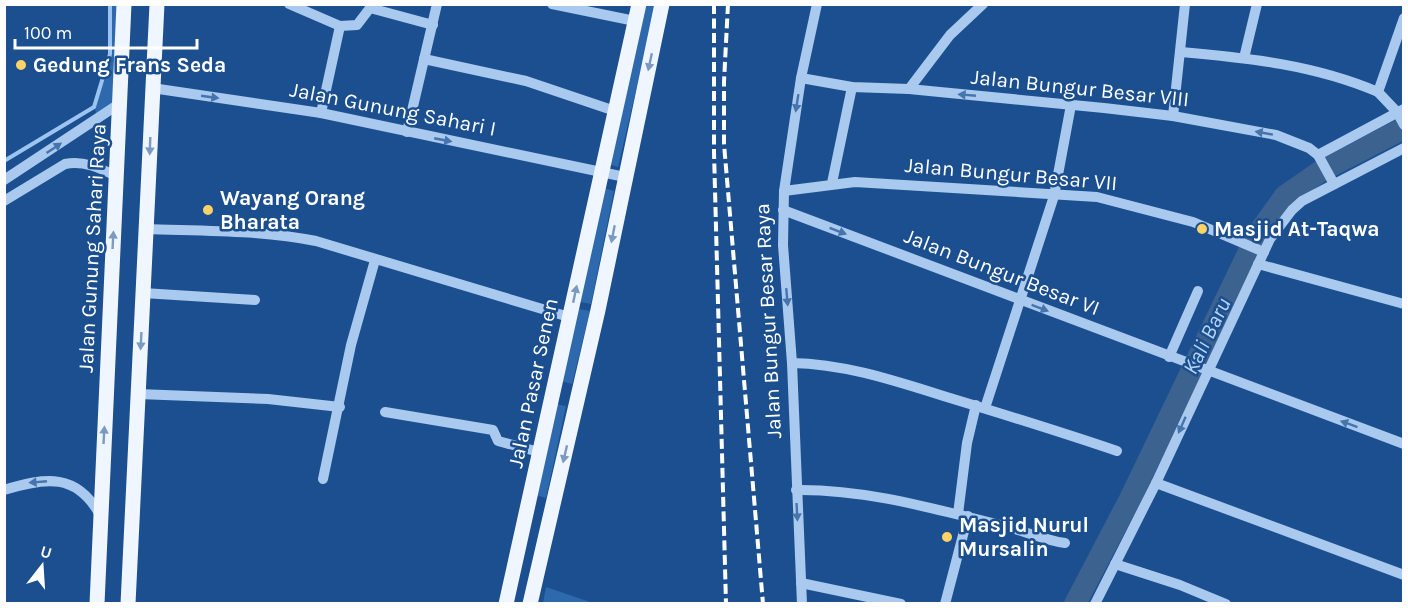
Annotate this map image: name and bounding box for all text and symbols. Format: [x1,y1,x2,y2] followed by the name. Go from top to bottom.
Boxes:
[15,12,196,50] scale bar
[24,22,72,44] text: 100 m
[644,52,654,71] one-way arrow
[33,53,226,77] place label: Gedung Frans Seda
[14,58,28,72] marker: Gedung Frans Seda
[970,65,1190,111] street label: Jalan Bungur Besar VIII
[288,77,498,141] street label: Jalan Gunung Sahari I
[958,90,977,100] one-way arrow
[201,92,220,101] one-way arrow
[793,94,802,113] one-way arrow
[73,123,111,373] street label: Jalan Gunung Sahari Raya
[1255,129,1274,138] one-way arrow
[434,136,453,145] one-way arrow
[145,137,154,156] one-way arrow
[45,142,62,153] one-way arrow
[904,153,1118,195] street label: Jalan Bungur Besar VII
[220,186,365,234] place label: Wayang Orang Bharata
[201,203,215,217] marker: Wayang Orang Bharata
[750,203,786,439] street label: Jalan Bungur Besar Raya
[1214,217,1380,242] place label: Masjid At-Taqwa
[1195,222,1209,236] marker: Masjid At-Taqwa
[608,224,617,243] one-way arrow
[901,224,1103,320] street label: Jalan Bungur Besar VI
[829,227,847,236] one-way arrow
[109,231,118,250] one-way arrow
[570,284,580,303] one-way arrow
[782,287,792,306] one-way arrow
[1177,293,1237,379] water label: Kali Baru
[503,296,563,470] street label: Jalan Pasar Senen
[1031,304,1049,313] one-way arrow
[136,331,145,350] one-way arrow
[1177,416,1187,434] one-way arrow
[1339,419,1357,429] one-way arrow
[99,425,108,444] one-way arrow
[559,445,569,463] one-way arrow
[29,477,48,487] one-way arrow
[793,503,802,522] one-way arrow
[959,513,1089,561] place label: Masjid Nurul Mursalin
[940,530,954,544] marker: Masjid Nurul Mursalin
[12,536,72,596] north arrow
[38,541,54,563] text: U

